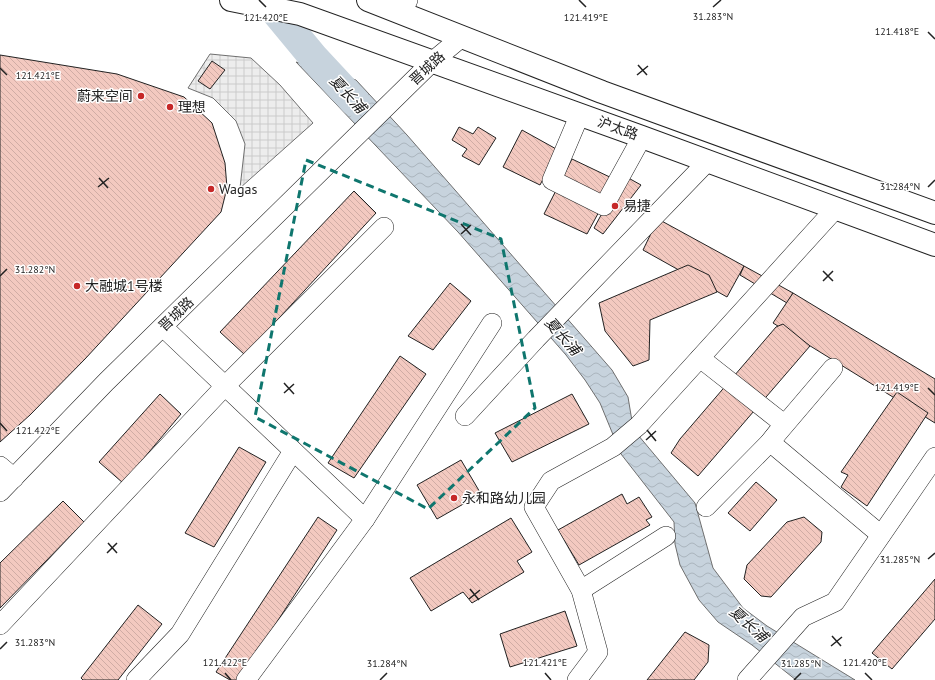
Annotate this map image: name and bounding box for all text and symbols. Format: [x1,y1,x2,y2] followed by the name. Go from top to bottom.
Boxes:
[693,10,733,23] text: 31.283°N
[244,11,288,24] text: 121.420°E
[564,11,608,24] text: 121.419°E
[875,25,919,38] text: 121.418°E
[406,47,448,89] street label: 晋城路
[16,69,60,82] text: 121.421°E
[326,71,372,118] water label: 夏长浦
[77,87,133,105] place label: 蔚来空间
[136,91,146,101] marker: 蔚来空间
[178,98,206,116] place label: 理想
[165,102,175,112] marker: 理想
[595,112,641,144] street label: 沪太路
[219,180,257,198] place label: Wagas
[880,180,920,193] text: 31.284°N
[206,184,216,194] marker: Wagas
[623,197,651,215] place label: 易捷
[610,201,620,211] marker: 易捷
[15,263,55,276] text: 31.282°N
[85,277,163,295] place label: 大融城1号楼
[72,281,82,291] marker: 大融城1号楼
[155,293,197,335] street label: 晋城路
[541,313,586,361] water label: 夏长浦
[875,381,919,394] text: 121.419°E
[16,424,60,437] text: 121.422°E
[462,489,546,507] place label: 永和路幼儿园
[449,493,459,503] marker: 永和路幼儿园
[880,553,920,566] text: 31.285°N
[726,602,774,647] water label: 夏长浦
[15,636,55,649] text: 31.283°N
[203,656,247,669] text: 121.422°E
[523,656,567,669] text: 121.421°E
[843,656,887,669] text: 121.420°E
[367,657,407,670] text: 31.284°N
[781,657,821,670] text: 31.285°N

